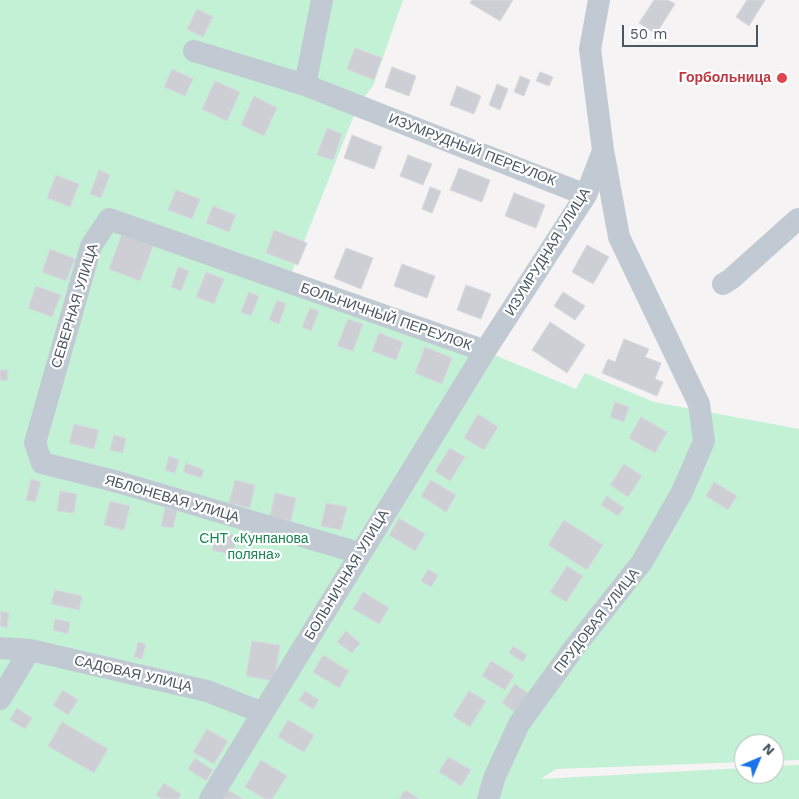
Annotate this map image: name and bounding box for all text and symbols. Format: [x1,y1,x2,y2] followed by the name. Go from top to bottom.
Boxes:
[624,15,760,47] scale bar
[630,25,667,43] text: 50 m
[679,70,771,86] place label: Горбольница
[775,71,789,85] marker: Горбольница
[386,110,558,190] street label: ИЗУМРУДНЫЙ ПЕРЕУЛОК
[502,185,594,319] street label: ИЗУМРУДНАЯ УЛИЦА
[48,242,102,370] street label: СЕВЕРНАЯ УЛИЦА
[298,280,474,354] street label: БОЛЬНИЧНЫЙ ПЕРЕУЛОК
[103,472,241,526] street label: ЯБЛОНЕВАЯ УЛИЦА
[301,507,393,643] street label: БОЛЬНИЧНАЯ УЛИЦА
[199,531,309,564] park label: СНТ «Кунпанова поляна»
[551,565,643,677] street label: ПРУДОВАЯ УЛИЦА
[72,652,194,696] street label: САДОВАЯ УЛИЦА
[734,734,784,784] north arrow
[760,740,778,758] text: N

